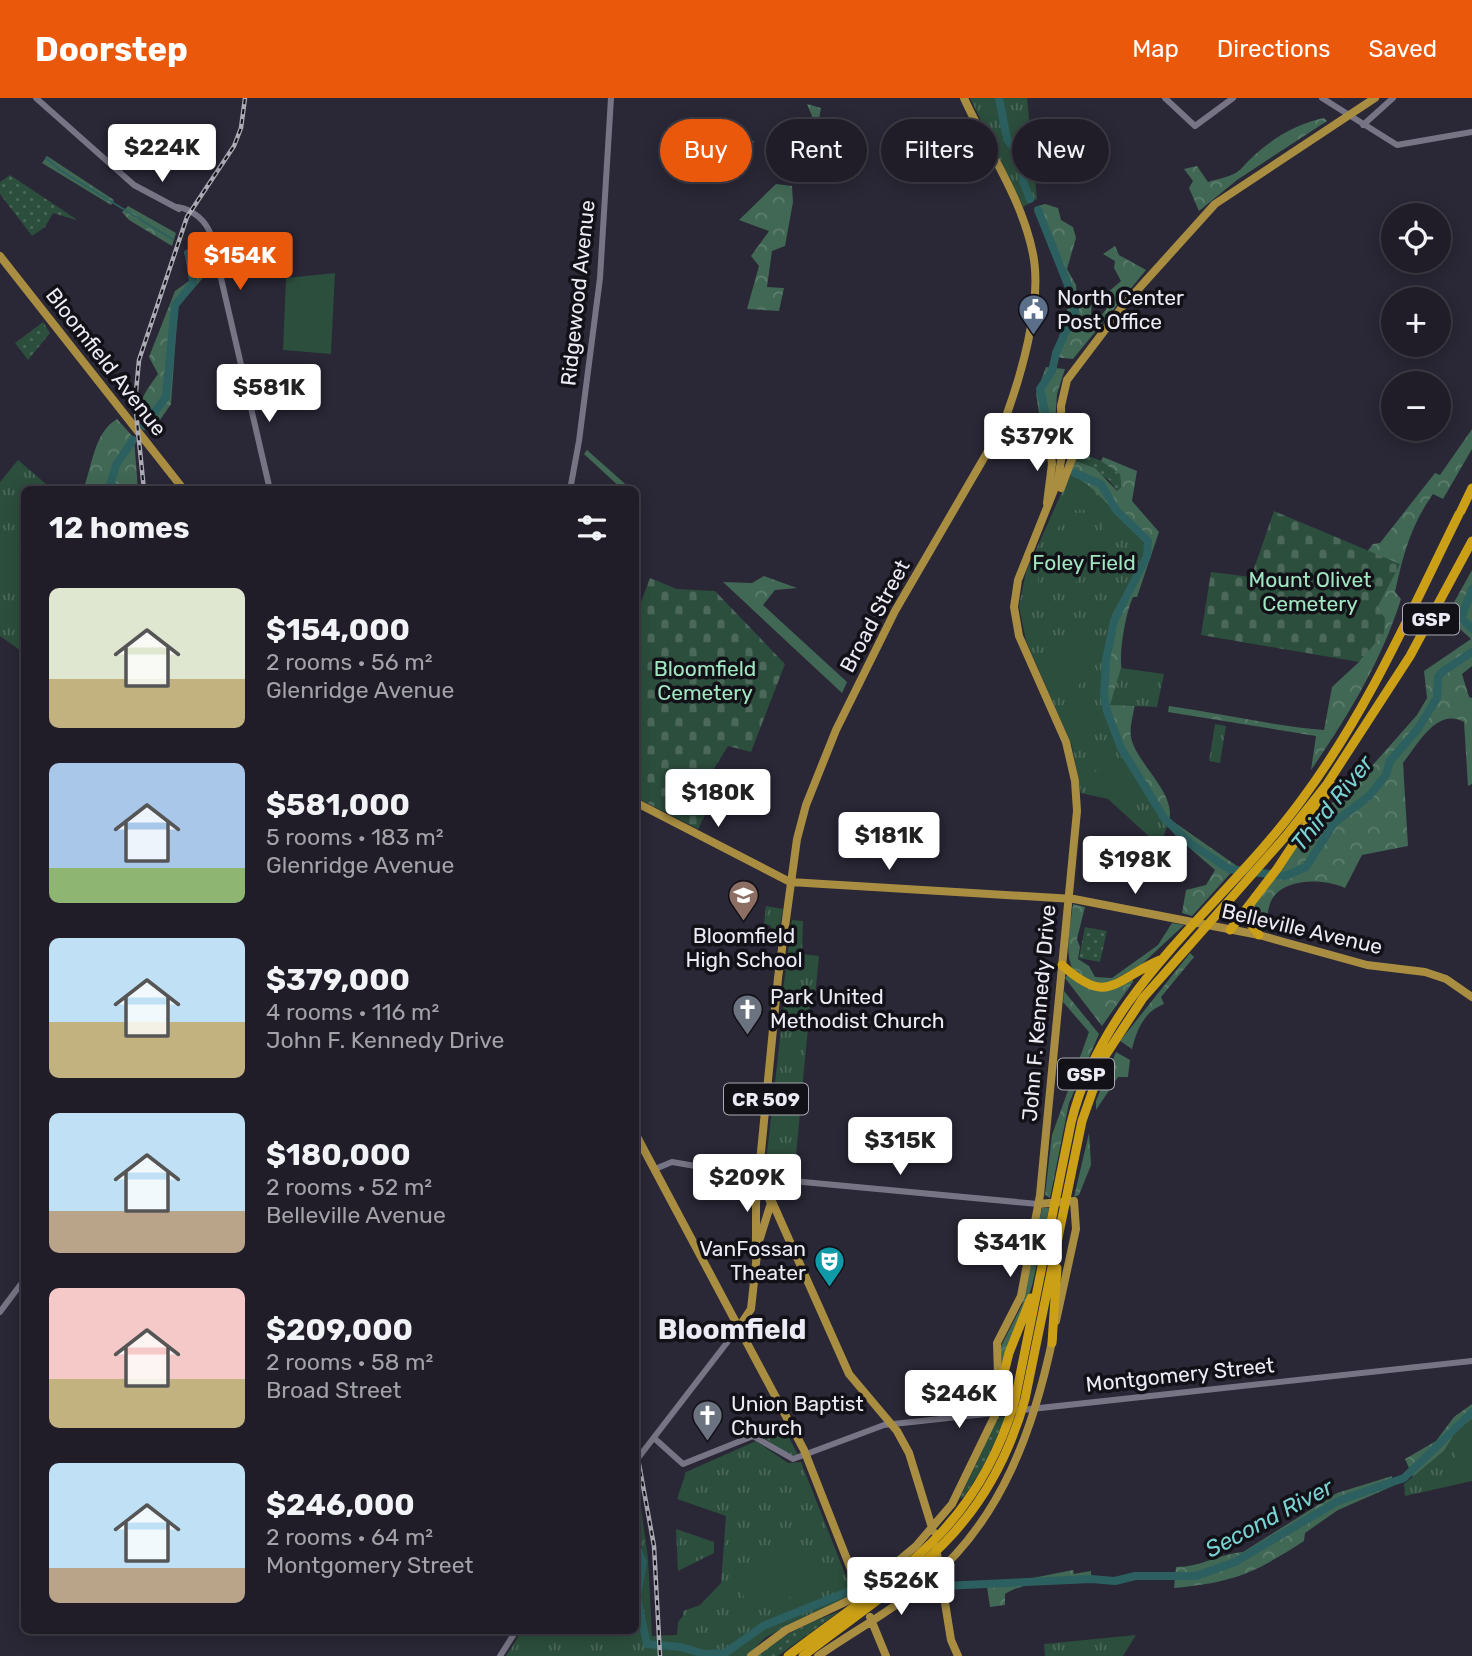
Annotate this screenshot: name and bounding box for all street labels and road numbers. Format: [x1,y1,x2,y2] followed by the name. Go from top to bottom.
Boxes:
[555,199,600,387] street label: Ridgewood Avenue
[41,283,172,441] street label: Bloomfield Avenue
[834,555,915,676] street label: Broad Street
[1403,604,1459,634] road number: GSP
[1219,898,1385,959] street label: Belleville Avenue
[1017,903,1060,1122] street label: John F. Kennedy Drive
[1058,1058,1114,1090] road number: GSP
[724,1084,808,1114] road number: CR 509
[1084,1352,1275,1397] street label: Montgomery Street

